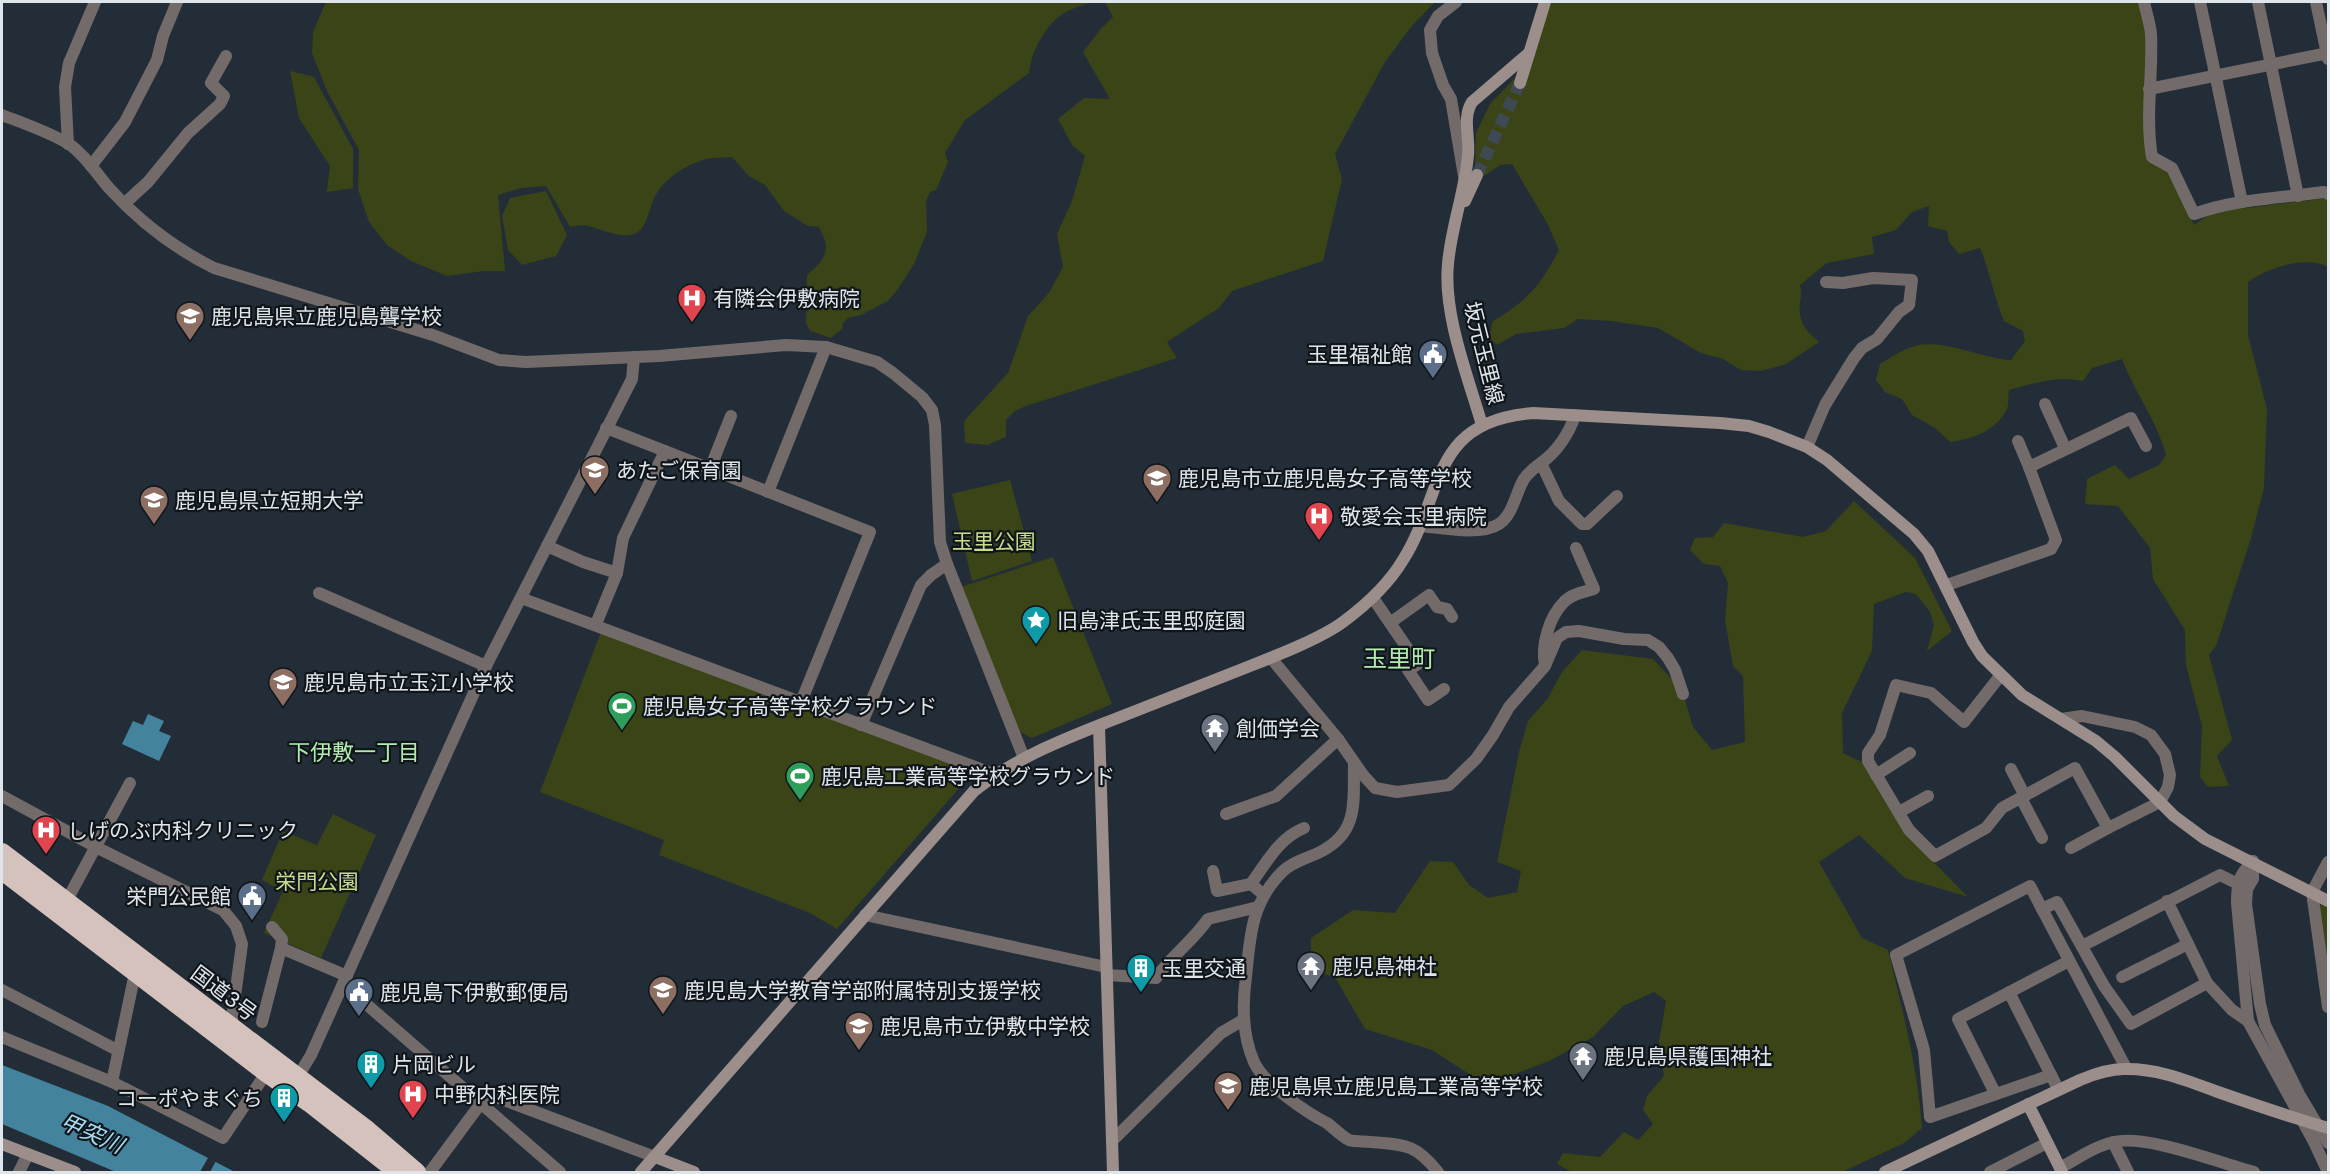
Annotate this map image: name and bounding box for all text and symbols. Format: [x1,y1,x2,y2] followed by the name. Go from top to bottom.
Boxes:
[676,282,708,324] hospital icon: 有隣会伊敷病院
[713,286,860,311] place label: 有隣会伊敷病院
[1459,299,1509,407] street label: 坂元玉里線
[174,300,206,342] school or university icon: 鹿児島県立鹿児島聾学校
[211,304,442,329] place label: 鹿児島県立鹿児島聾学校
[1417,338,1449,380] public building icon: 玉里福祉館
[1307,342,1412,367] place label: 玉里福祉館
[579,454,611,496] school or university icon: あたご保育園
[616,458,742,483] place label: あたご保育園
[1141,462,1173,504] school or university icon: 鹿児島市立鹿児島女子高等学校
[1178,466,1472,491] place label: 鹿児島市立鹿児島女子高等学校
[138,484,170,526] school or university icon: 鹿児島県立短期大学
[175,488,364,513] place label: 鹿児島県立短期大学
[1303,500,1335,542] hospital icon: 敬愛会玉里病院
[1340,504,1487,529] place label: 敬愛会玉里病院
[952,529,1036,554] park label: 玉里公園
[1020,604,1052,646] place icon: 旧島津氏玉里邸庭園
[1057,608,1246,633] place label: 旧島津氏玉里邸庭園
[1363,644,1435,673] district label: 玉里町
[267,666,299,708] school or university icon: 鹿児島市立玉江小学校
[304,670,514,695] place label: 鹿児島市立玉江小学校
[606,690,638,732] sports icon: 鹿児島女子高等学校グラウンド
[643,694,937,719] place label: 鹿児島女子高等学校グラウンド
[1199,712,1231,754] temple icon: 創価学会
[1236,716,1320,741] place label: 創価学会
[288,739,420,765] district label: 下伊敷一丁目
[784,760,816,802] sports icon: 鹿児島工業高等学校グラウンド
[821,764,1115,789] place label: 鹿児島工業高等学校グラウンド
[30,814,62,856] hospital icon: しげのぶ内科クリニック
[67,818,298,843] place label: しげのぶ内科クリニック
[275,869,359,894] park label: 栄門公園
[236,880,268,922] public building icon: 栄門公民館
[126,884,231,909] place label: 栄門公民館
[1295,950,1327,992] temple icon: 鹿児島神社
[1125,952,1157,994] building icon: 玉里交通
[1332,954,1437,979] place label: 鹿児島神社
[1162,956,1246,981] place label: 玉里交通
[186,960,262,1026] street label: 国道3号
[647,974,679,1016] school or university icon: 鹿児島大学教育学部附属特別支援学校
[343,976,375,1018] public building icon: 鹿児島下伊敷郵便局
[684,978,1041,1003] place label: 鹿児島大学教育学部附属特別支援学校
[380,980,569,1005] place label: 鹿児島下伊敷郵便局
[843,1010,875,1052] school or university icon: 鹿児島市立伊敷中学校
[880,1014,1090,1039] place label: 鹿児島市立伊敷中学校
[1567,1040,1599,1082] temple icon: 鹿児島県護国神社
[1604,1044,1772,1069] place label: 鹿児島県護国神社
[355,1048,387,1090] building icon: 片岡ビル
[392,1052,476,1077] place label: 片岡ビル
[1212,1070,1244,1112] school or university icon: 鹿児島県立鹿児島工業高等学校
[1249,1074,1543,1099] place label: 鹿児島県立鹿児島工業高等学校
[397,1078,429,1120] hospital icon: 中野内科医院
[268,1082,300,1124] building icon: コーポやまぐち
[434,1082,560,1107] place label: 中野内科医院
[116,1086,263,1111] place label: コーポやまぐち
[57,1108,129,1159] water label: 甲突川

